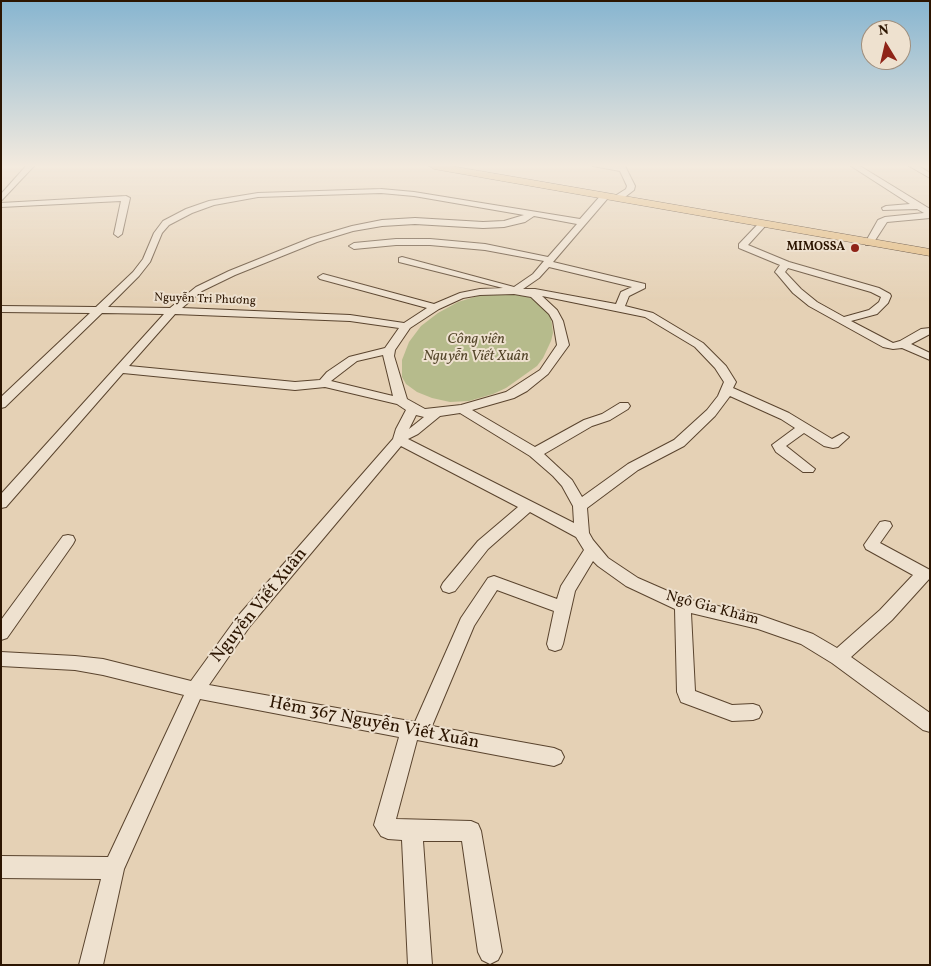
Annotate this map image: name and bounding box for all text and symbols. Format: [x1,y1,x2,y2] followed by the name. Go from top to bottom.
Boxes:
[861,20,911,70] north arrow
[877,21,890,41] text: N
[786,241,845,255] place label: MIMOSSA
[849,242,861,254] marker: MIMOSSA
[154,291,256,309] street label: Nguyễn Tri Phương
[423,331,529,366] park label: Công viên Nguyễn Viết Xuân
[207,544,313,668] street label: Nguyễn Viết Xuân
[664,588,760,630] street label: Ngô Gia Khảm
[267,693,481,755] street label: Hẻm 367 Nguyễn Viết Xuân

